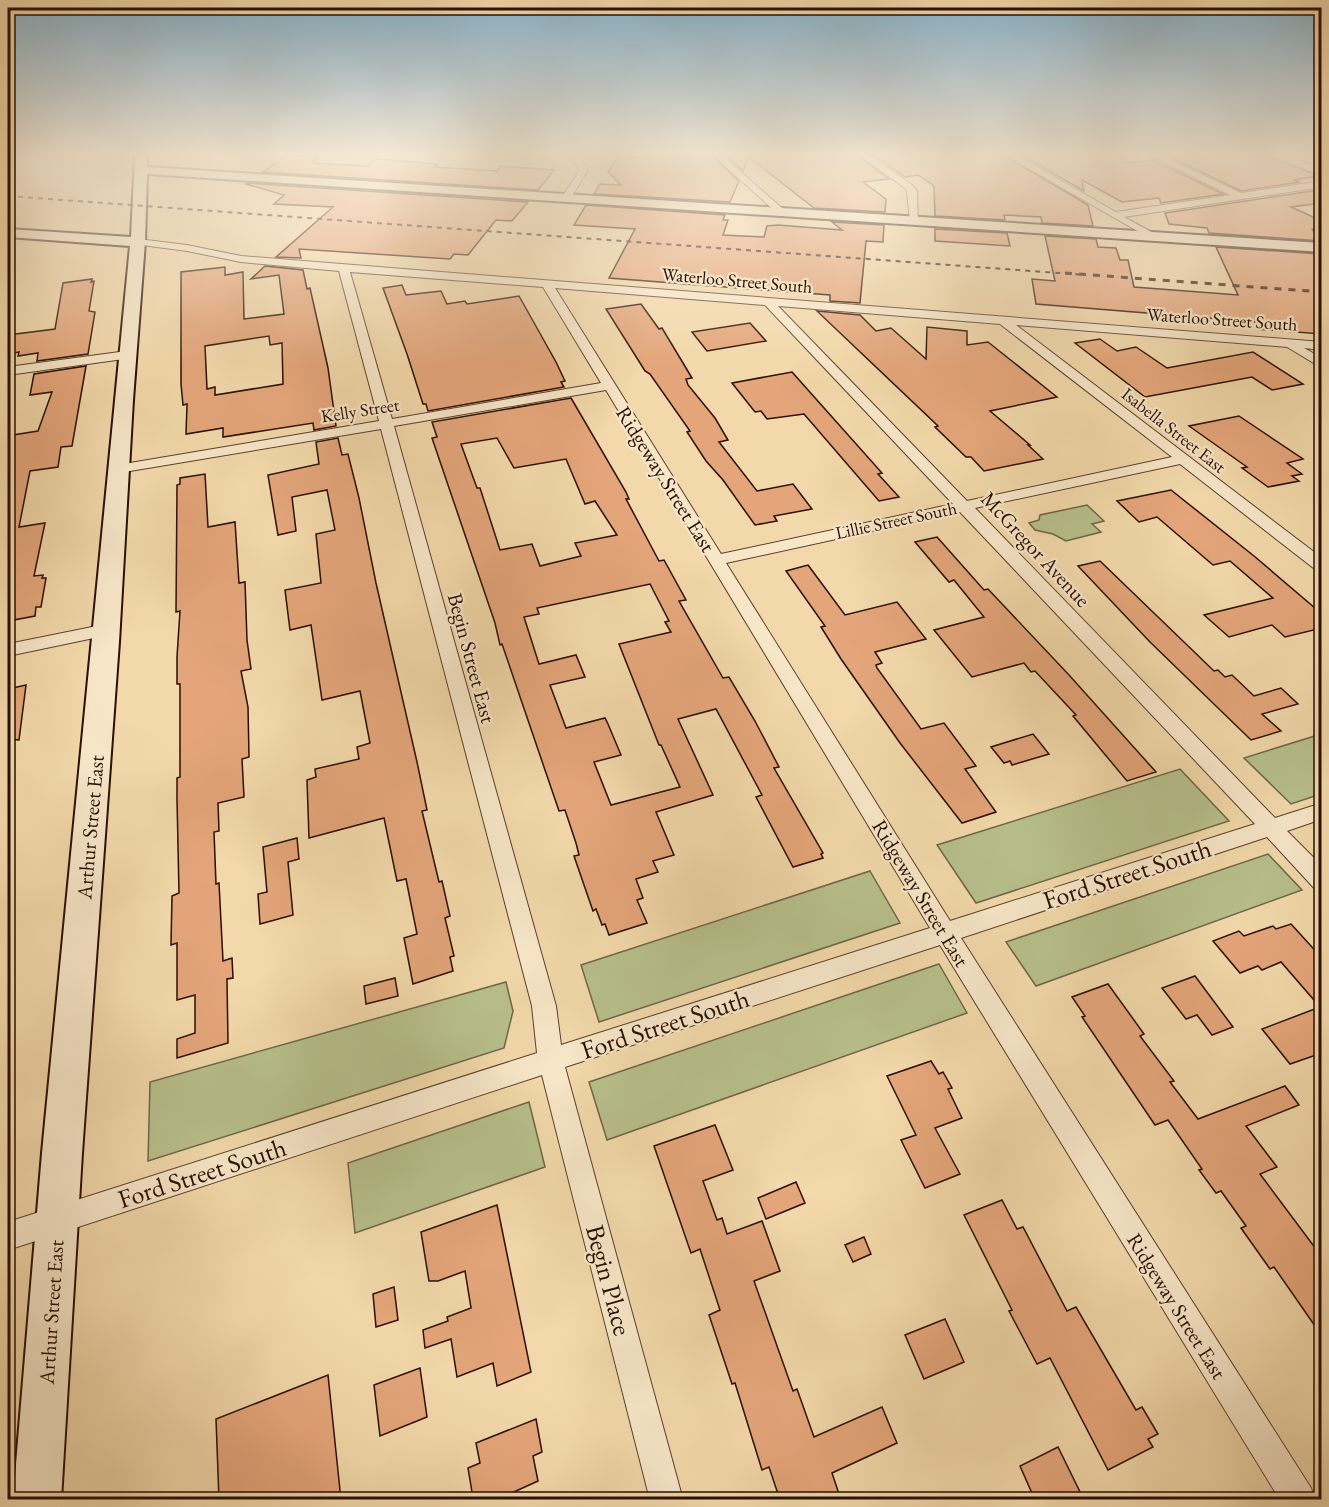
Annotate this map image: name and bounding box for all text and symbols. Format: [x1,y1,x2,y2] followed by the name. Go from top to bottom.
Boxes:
[661,262,813,298] street label: Waterloo Street South
[1146,302,1298,336] street label: Waterloo Street South
[1117,382,1231,478] street label: Isabella Street East
[319,392,401,428] street label: Kelly Street
[610,401,722,557] street label: Ridgeway Street East
[975,485,1097,613] street label: McGregor Avenue
[833,496,959,544] street label: Lillie Street South
[442,590,502,726] street label: Begin Street East
[70,753,110,901] street label: Arthur Street East
[866,814,976,972] street label: Ridgeway Street East
[1039,831,1215,917] street label: Ford Street South
[577,981,753,1067] street label: Ford Street South
[114,1130,290,1216] street label: Ford Street South
[578,1221,640,1339] street label: Begin Place
[1121,1228,1233,1384] street label: Ridgeway Street East
[32,1239,70,1386] street label: Arthur Street East

